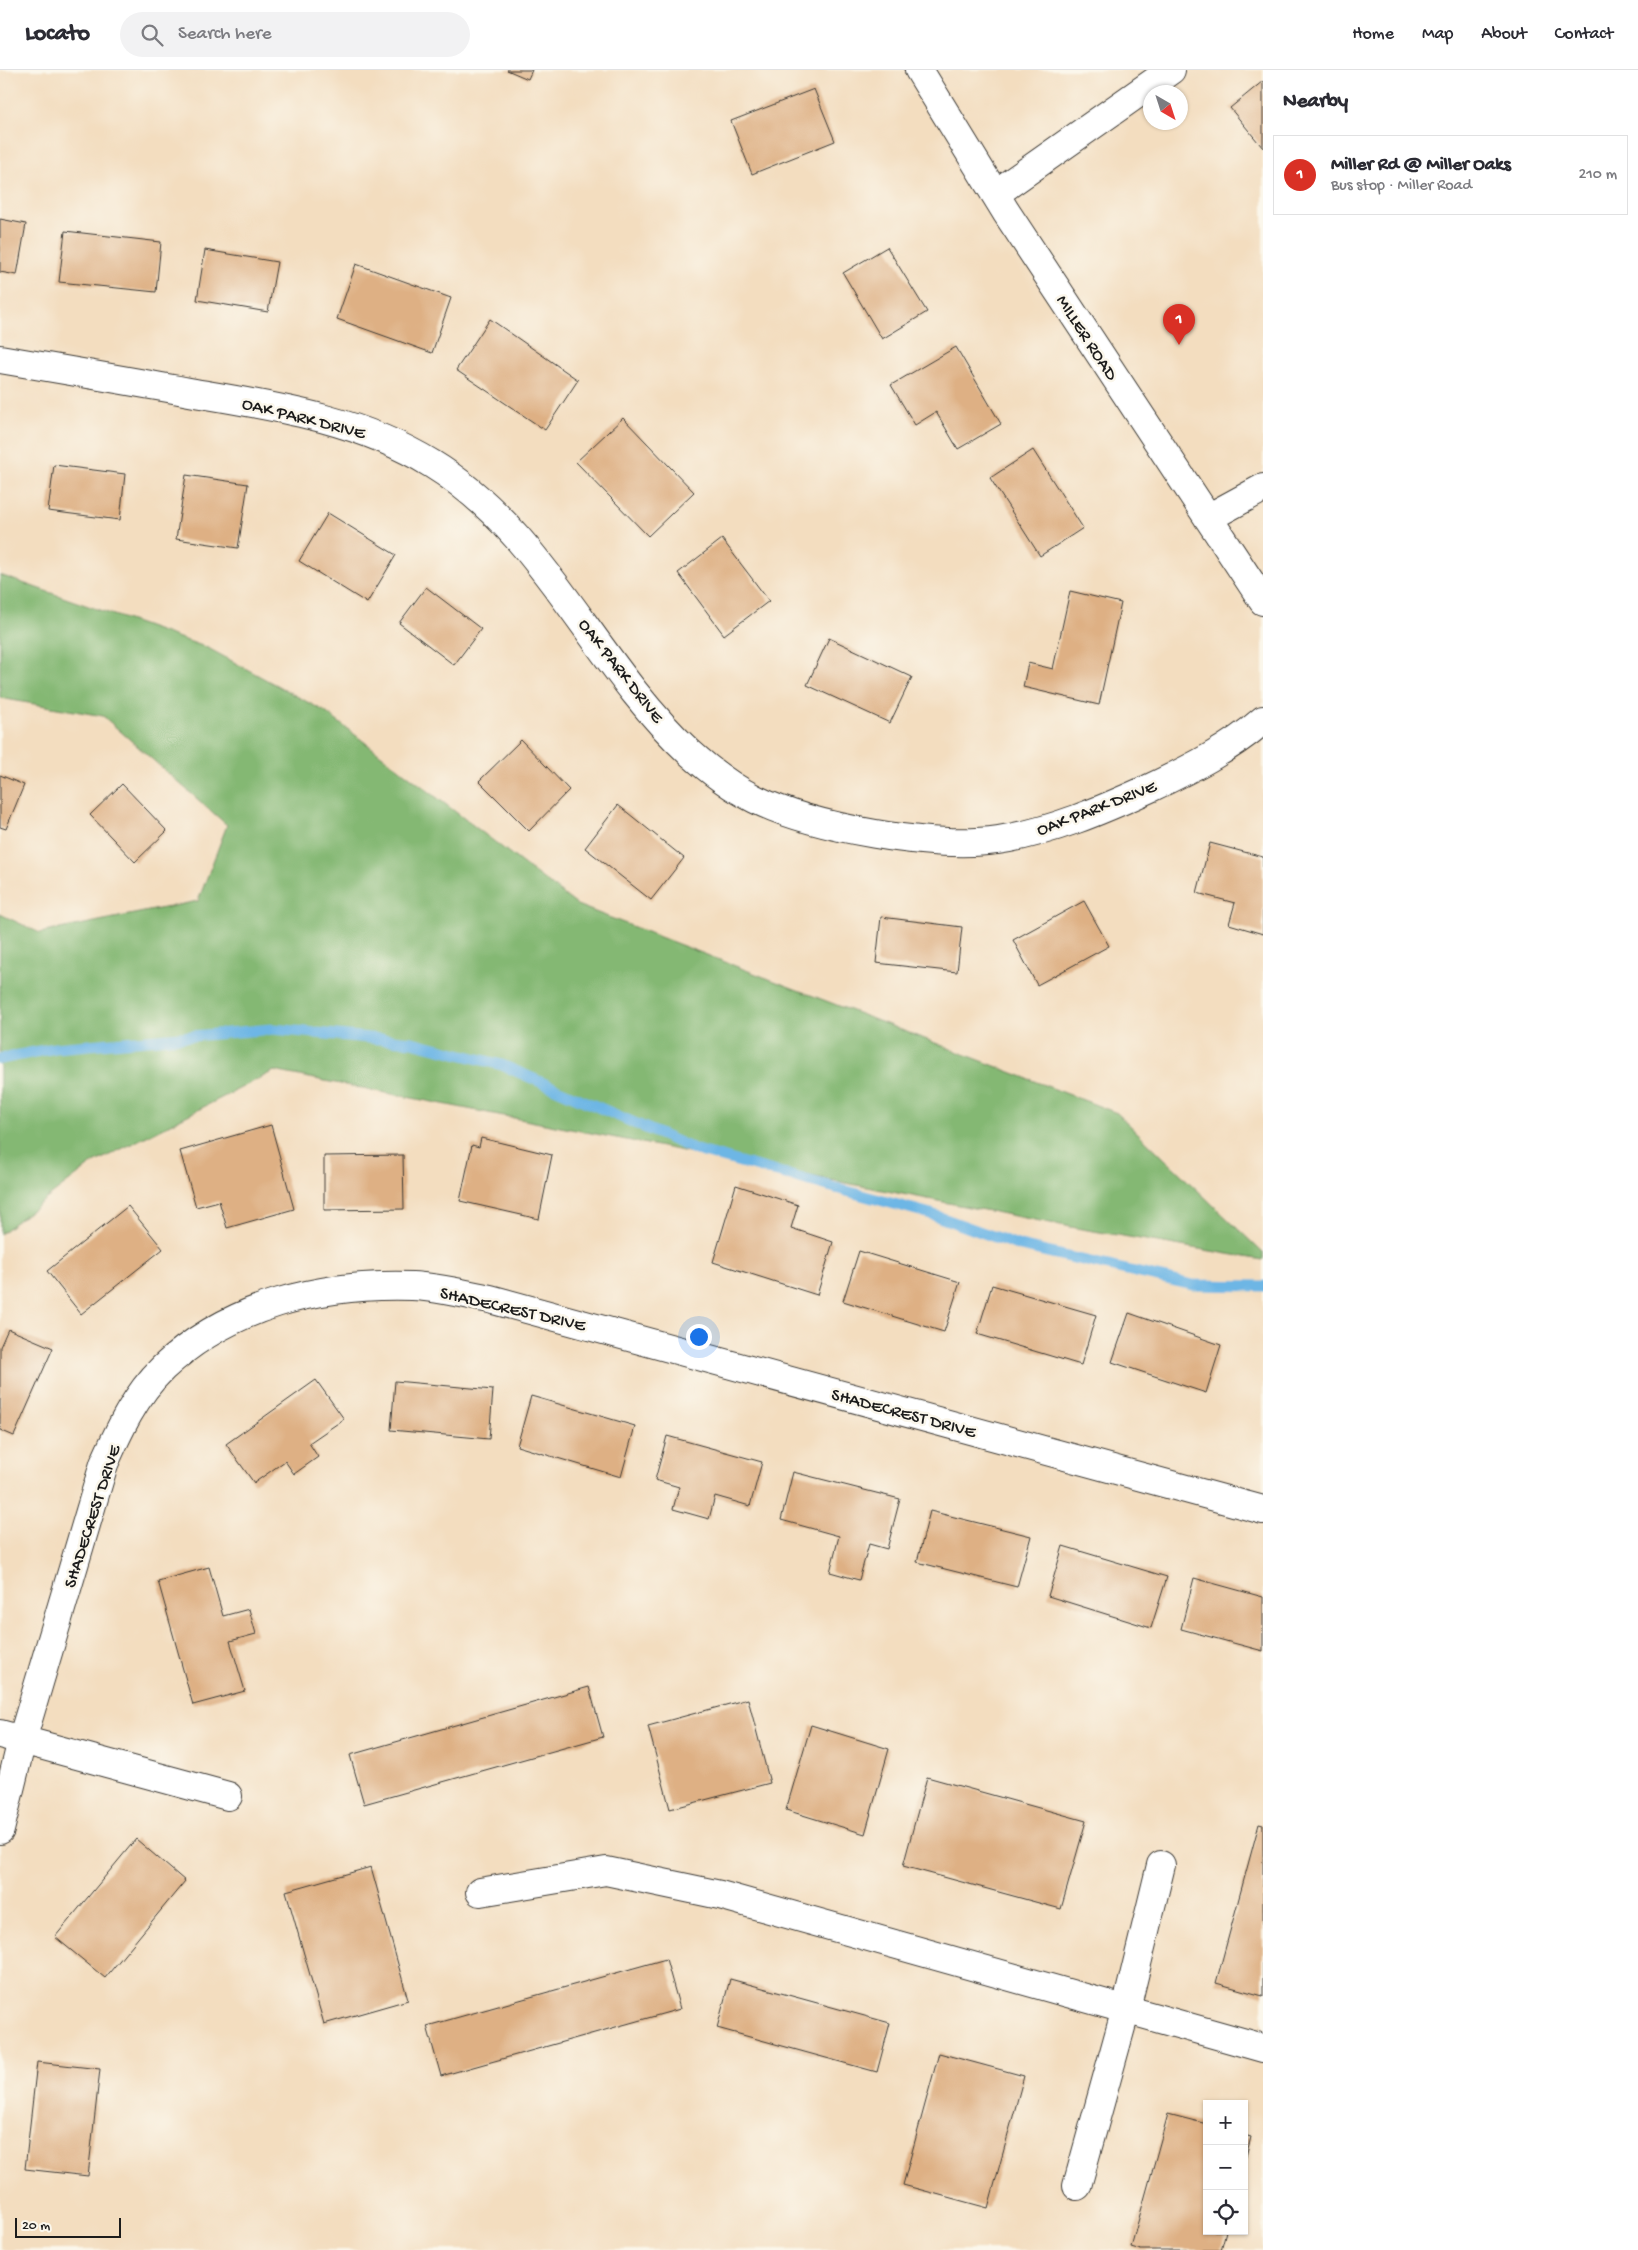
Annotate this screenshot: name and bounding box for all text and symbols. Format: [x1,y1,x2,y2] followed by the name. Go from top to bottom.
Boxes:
[120,12,470,57] search box
[25,20,90,49] text: Locato
[138,21,166,49] icon: search
[178,23,272,46] text: Search here
[1352,24,1394,45] text: Home
[1422,24,1453,45] text: Map
[1481,24,1527,45] text: About
[1555,24,1613,45] text: Contact
[1143,85,1188,130] north arrow
[1283,90,1348,115] text: Nearby
[1331,154,1511,177] text: Miller Rd @ Miller Oaks
[1297,166,1303,185] text: 1
[1578,166,1617,185] text: 210 m
[1331,177,1472,196] text: Bus stop · Miller Road
[1051,292,1121,385] street label: MILLER ROAD
[1163,304,1195,345] pin: 1
[239,394,368,445] street label: OAK PARK DRIVE
[573,615,668,728] street label: OAK PARK DRIVE
[1034,777,1160,842] street label: OAK PARK DRIVE
[438,1283,588,1338] street label: SHADECREST DRIVE
[686,1324,712,1350] your location
[829,1385,979,1444] street label: SHADECREST DRIVE
[60,1442,127,1591] street label: SHADECREST DRIVE
[1203,2100,1248,2235] map controls
[1203,2100,1248,2145] button: +
[1203,2145,1248,2190] button: −
[1203,2190,1248,2235] button: locate
[15,2215,121,2238] scale bar
[22,2218,50,2235] text: 20 m

